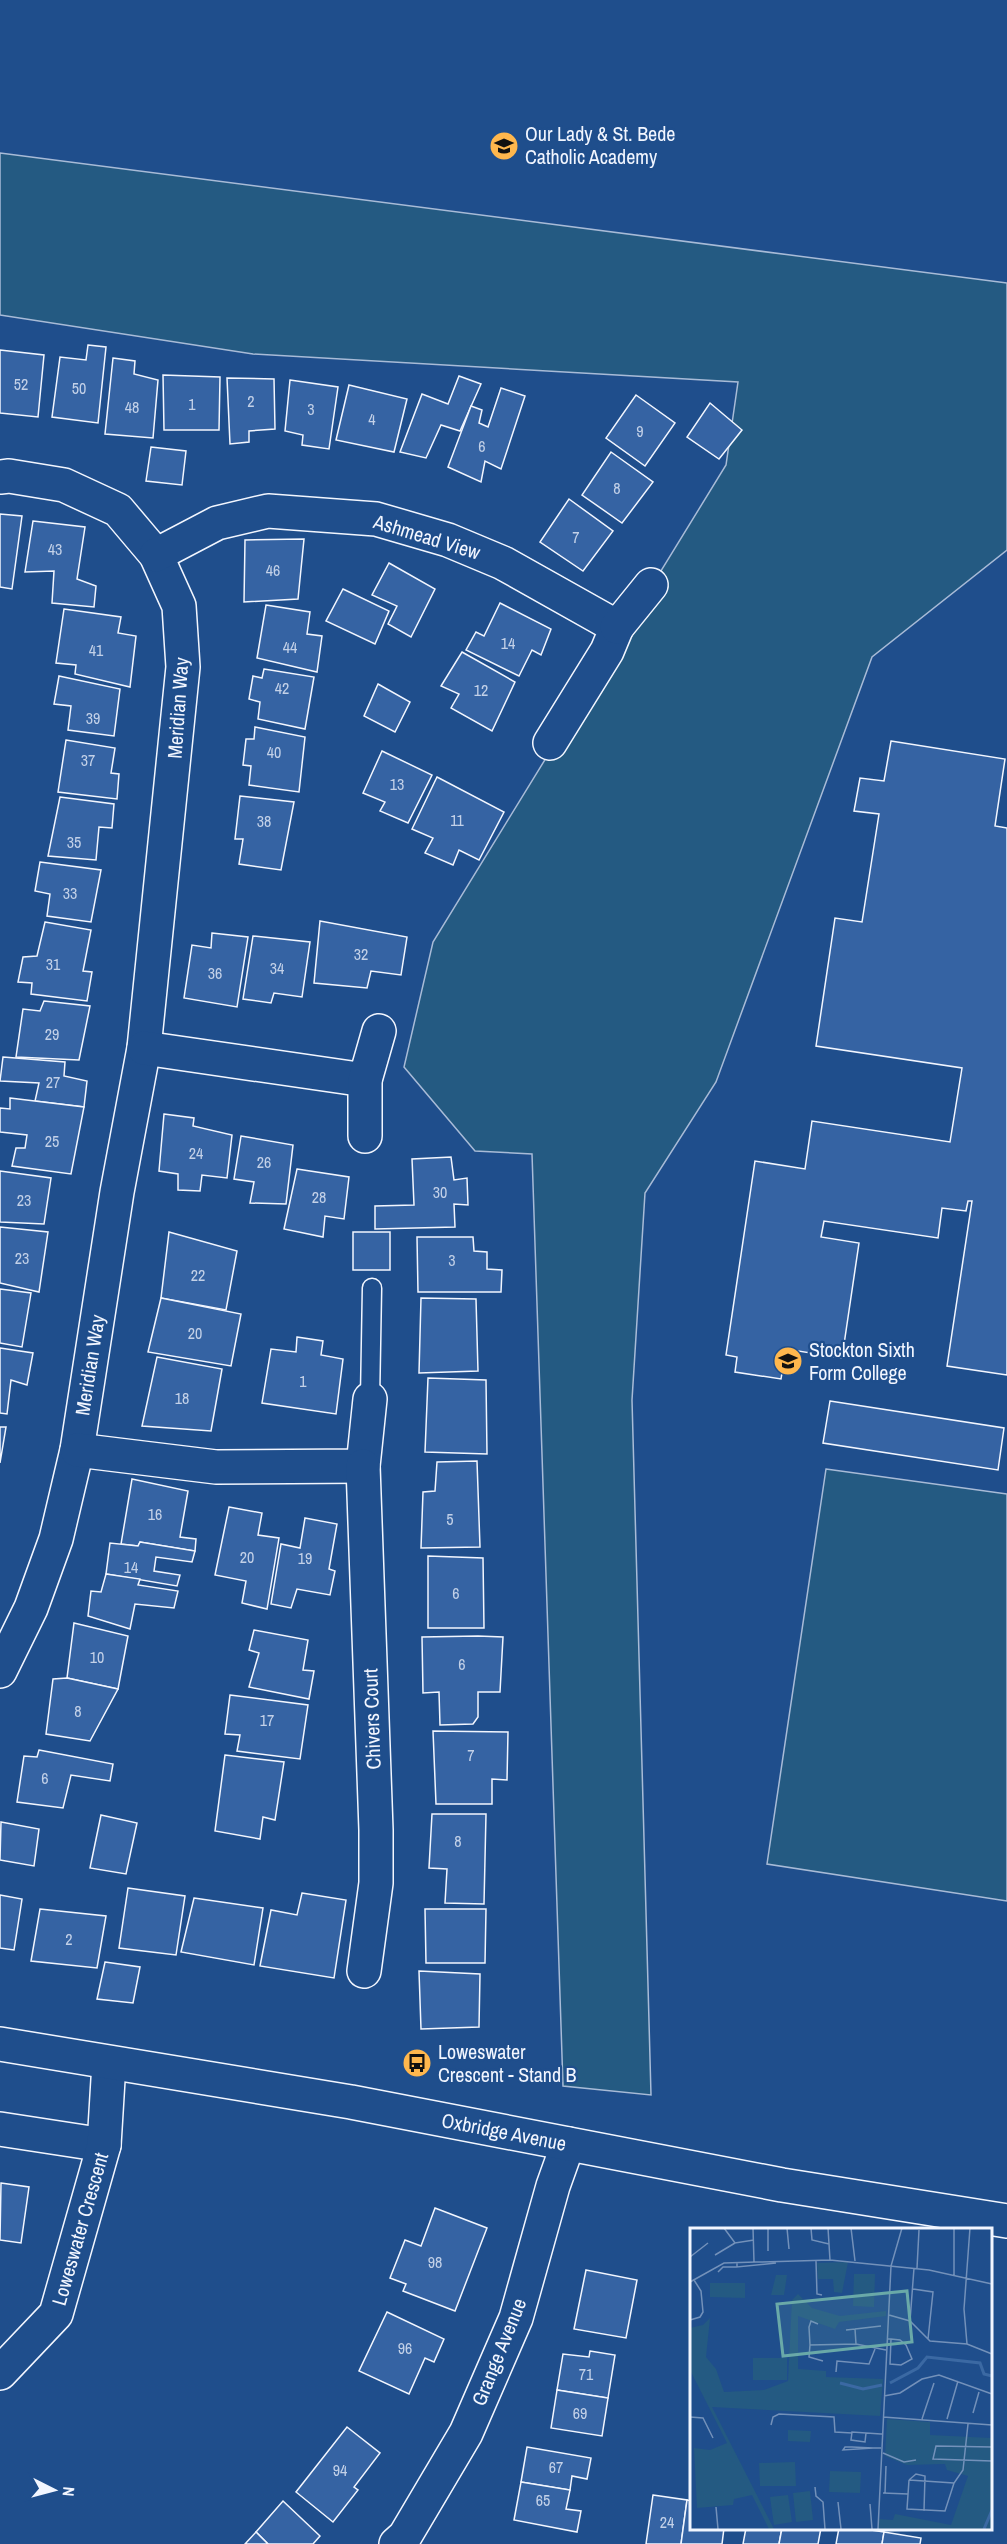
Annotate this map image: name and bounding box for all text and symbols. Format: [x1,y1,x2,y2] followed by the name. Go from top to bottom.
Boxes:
[525,120,675,170] place label: Our Lady & St. Bede Catholic Academy
[488,130,520,162] school or university icon: Our Lady & St. Bede Catholic Academy
[14,373,28,395] house number: 52
[72,377,86,399] house number: 50
[247,390,255,412] house number: 2
[188,393,196,415] house number: 1
[125,396,139,418] house number: 48
[307,398,315,420] house number: 3
[368,408,376,430] house number: 4
[636,420,644,442] house number: 9
[478,435,486,457] house number: 6
[613,477,621,499] house number: 8
[370,507,484,566] street label: Ashmead View
[572,526,580,548] house number: 7
[48,538,62,560] house number: 43
[266,559,280,581] house number: 46
[501,632,515,654] house number: 14
[283,636,297,658] house number: 44
[89,639,104,661] house number: 41
[160,656,195,760] street label: Meridian Way
[275,677,289,699] house number: 42
[474,679,488,701] house number: 12
[86,707,100,729] house number: 39
[267,741,281,763] house number: 40
[81,749,95,771] house number: 37
[390,773,404,795] house number: 13
[450,809,465,831] house number: 11
[257,810,271,832] house number: 38
[67,831,81,853] house number: 35
[63,882,77,904] house number: 33
[354,943,368,965] house number: 32
[46,953,61,975] house number: 31
[270,957,284,979] house number: 34
[208,962,222,984] house number: 36
[45,1023,59,1045] house number: 29
[46,1071,60,1093] house number: 27
[45,1130,59,1152] house number: 25
[189,1142,203,1164] house number: 24
[257,1151,271,1173] house number: 26
[433,1181,447,1203] house number: 30
[312,1186,326,1208] house number: 28
[17,1189,31,1211] house number: 23
[15,1247,29,1269] house number: 23
[448,1249,456,1271] house number: 3
[191,1264,205,1286] house number: 22
[68,1312,111,1417] street label: Meridian Way
[188,1322,202,1344] house number: 20
[809,1336,915,1386] place label: Stockton Sixth Form College
[772,1345,804,1377] school or university icon: Stockton Sixth Form College
[299,1370,307,1392] house number: 1
[175,1387,189,1409] house number: 18
[148,1503,162,1525] house number: 16
[446,1508,454,1530] house number: 5
[240,1546,254,1568] house number: 20
[298,1547,312,1569] house number: 19
[124,1556,138,1578] house number: 14
[452,1582,460,1604] house number: 6
[90,1646,104,1668] house number: 10
[458,1653,466,1675] house number: 6
[356,1668,387,1770] street label: Chivers Court
[74,1700,82,1722] house number: 8
[260,1709,274,1731] house number: 17
[467,1744,475,1766] house number: 7
[41,1767,49,1789] house number: 6
[454,1830,462,1852] house number: 8
[65,1928,73,1950] house number: 2
[438,2038,577,2088] place label: Loweswater Crescent - Stand B
[401,2047,433,2079] bus stop icon: Loweswater Crescent - Stand B
[439,2106,569,2157] street label: Oxbridge Avenue
[45,2149,114,2308] street label: Loweswater Crescent
[690,2228,992,2529] inset map
[428,2251,442,2273] house number: 98
[465,2294,532,2410] street label: Grange Avenue
[398,2337,412,2359] house number: 96
[579,2363,594,2385] house number: 71
[573,2402,587,2424] house number: 69
[549,2456,563,2478] house number: 67
[333,2459,347,2481] house number: 94
[24,2460,84,2520] north arrow
[57,2486,80,2497] text: N
[536,2489,550,2511] house number: 65
[660,2511,674,2533] house number: 24

